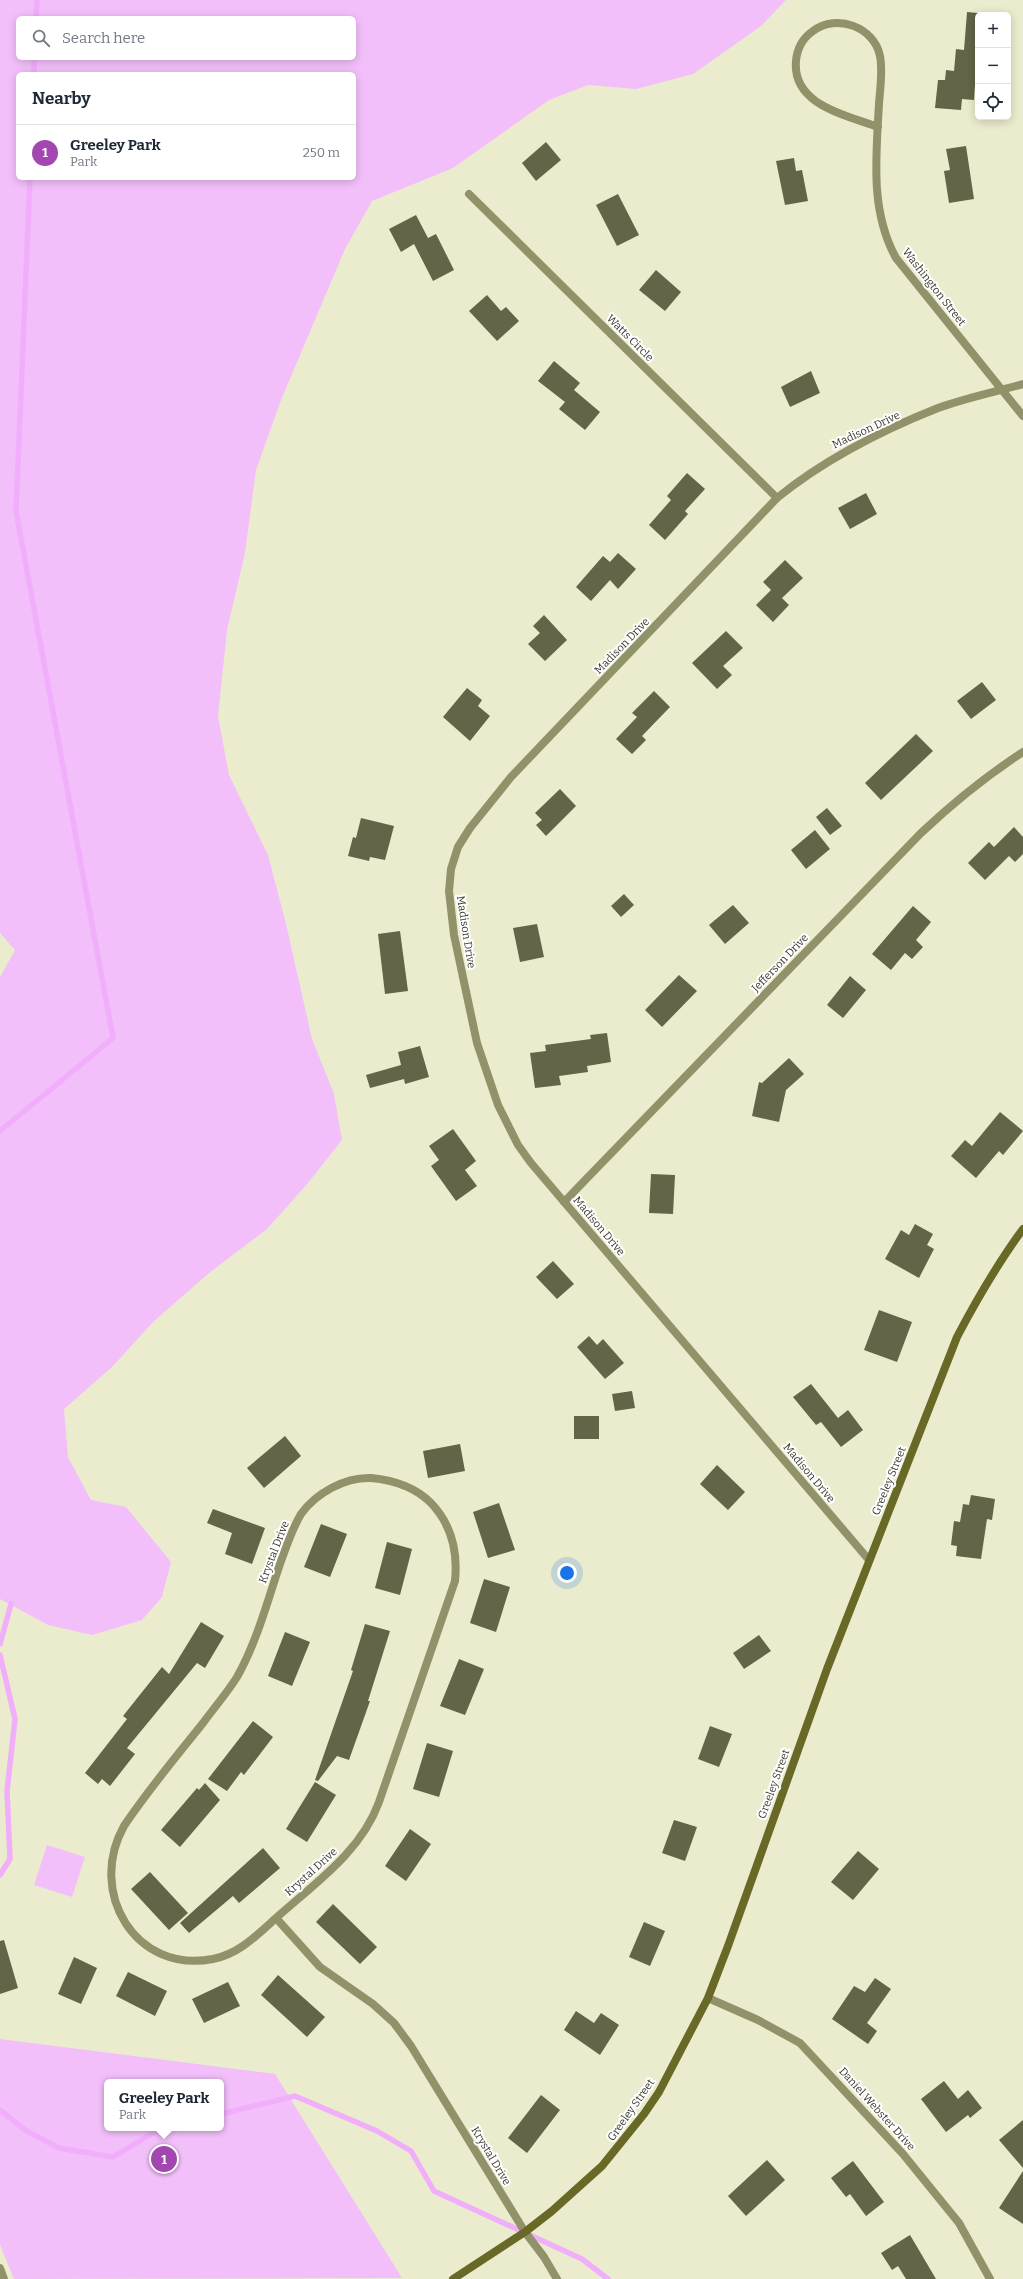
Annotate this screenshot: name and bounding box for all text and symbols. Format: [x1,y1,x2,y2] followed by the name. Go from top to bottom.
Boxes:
[975,12,1011,120] map controls
[975,12,1011,48] button: +
[16,16,356,60] search box
[30,27,52,49] icon: search
[62,29,145,47] text: Search here
[975,48,1011,84] button: −
[975,84,1011,120] button: locate
[32,88,91,109] text: Nearby
[70,136,161,154] text: Greeley Park
[42,145,48,160] text: 1
[303,145,340,160] text: 250 m
[70,154,97,169] text: Park
[900,246,968,329] street label: Washington Street
[604,312,656,364] street label: Watts Circle
[830,409,902,451] street label: Madison Drive
[592,615,652,677] street label: Madison Drive
[454,895,478,969] street label: Madison Drive
[748,931,811,995] street label: Jefferson Drive
[570,1194,628,1258] street label: Madison Drive
[780,1441,838,1505] street label: Madison Drive
[869,1445,909,1517] street label: Greeley Street
[256,1519,292,1585] street label: Krystal Drive
[557,1563,577,1583] your location
[755,1748,793,1820] street label: Greeley Street
[282,1845,340,1899] street label: Krystal Drive
[836,2065,918,2153] street label: Daniel Webster Drive
[605,2076,657,2144] street label: Greeley Street
[104,2079,224,2131] popup
[119,2089,209,2107] text: Greeley Park
[119,2107,146,2122] text: Park
[468,2124,514,2188] street label: Krystal Drive
[151,2144,177,2174] pin: 1

